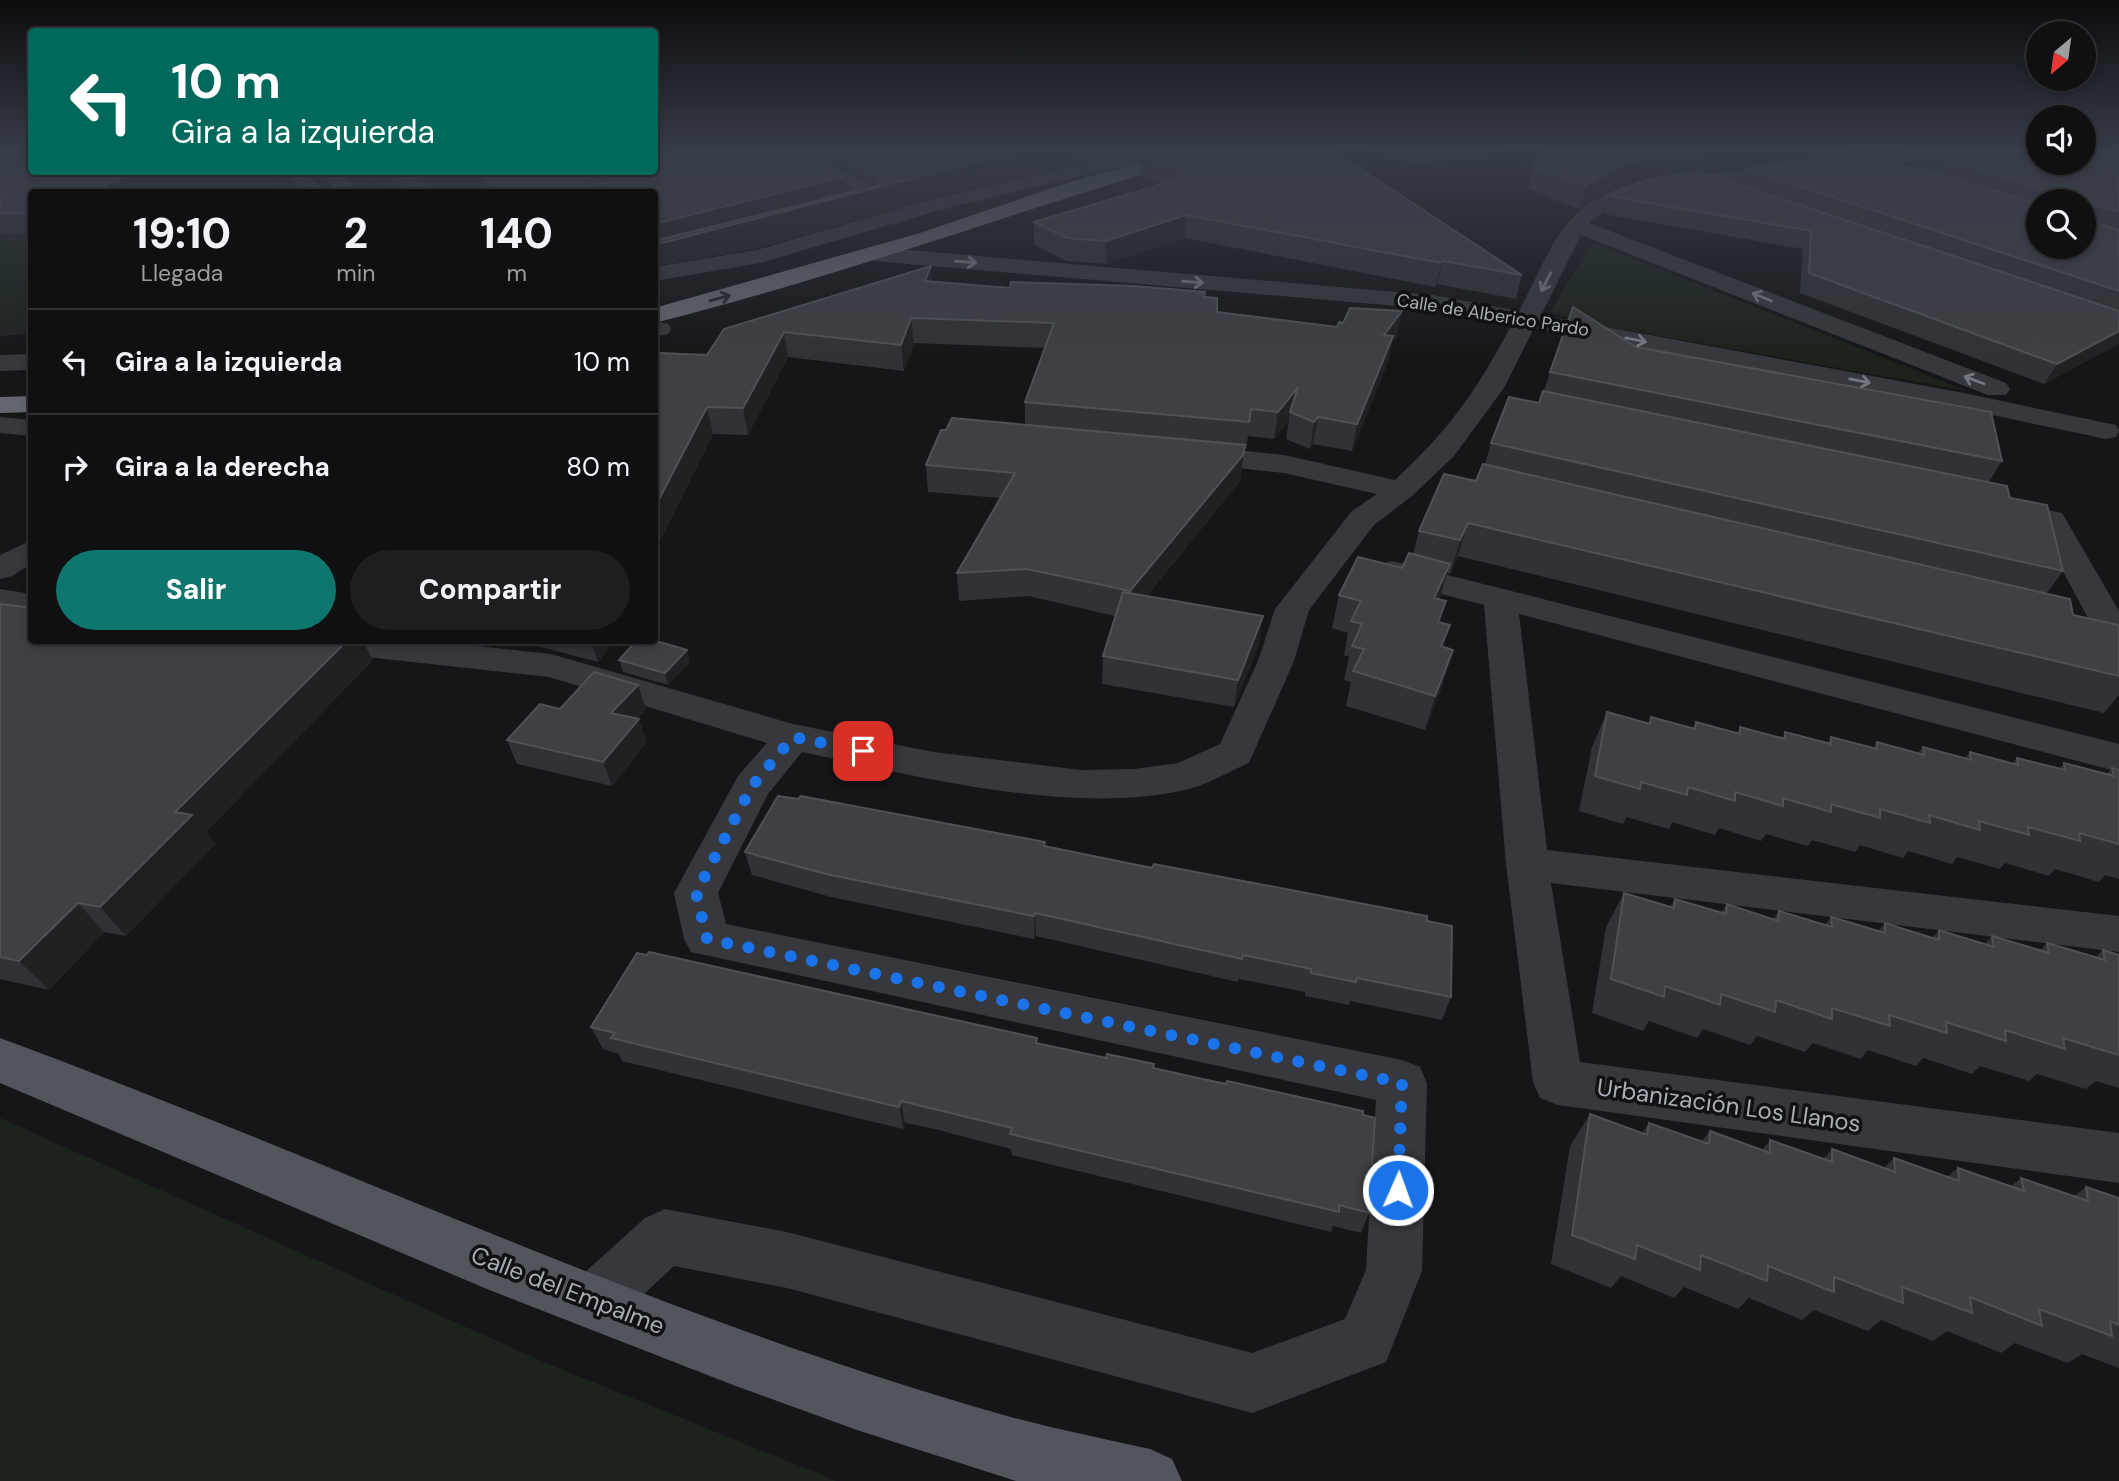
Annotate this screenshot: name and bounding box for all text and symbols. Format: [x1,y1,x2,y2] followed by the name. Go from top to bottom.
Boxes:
[2026,21,2096,91] north arrow
[2026,21,2096,259] map controls
[171,49,281,113] text: 10 m
[56,56,147,147] icon: left
[2026,105,2096,175] button: sound
[171,111,435,153] text: Gira a la izquierda
[2026,189,2096,259] button: search
[133,206,231,261] text: 19:10
[344,206,368,261] text: 2
[480,206,553,261] text: 140
[954,256,977,269] one-way arrow
[141,258,223,288] text: Llegada
[336,258,375,288] text: min
[506,258,527,288] text: m
[1539,271,1553,292] one-way arrow
[1181,276,1204,289] one-way arrow
[1395,288,1591,342] street label: Calle de Alberico Pardo
[1751,289,1773,302] one-way arrow
[709,290,731,303] one-way arrow
[1624,333,1647,347] one-way arrow
[56,343,94,381] icon: left
[115,345,342,379] text: Gira a la izquierda
[574,345,630,379] text: 10 m
[1963,372,1985,385] one-way arrow
[1848,375,1871,389] one-way arrow
[56,448,94,486] icon: right
[115,450,330,484] text: Gira a la derecha
[566,450,630,484] text: 80 m
[56,550,336,630] button: Salir
[350,550,630,630] button: Compartir
[833,721,893,781] pin
[844,732,882,770] icon: arrive
[1595,1071,1863,1139] street label: Urbanización Los Llanos
[1361,1153,1435,1227] position arrow
[467,1239,669,1341] street label: Calle del Empalme

